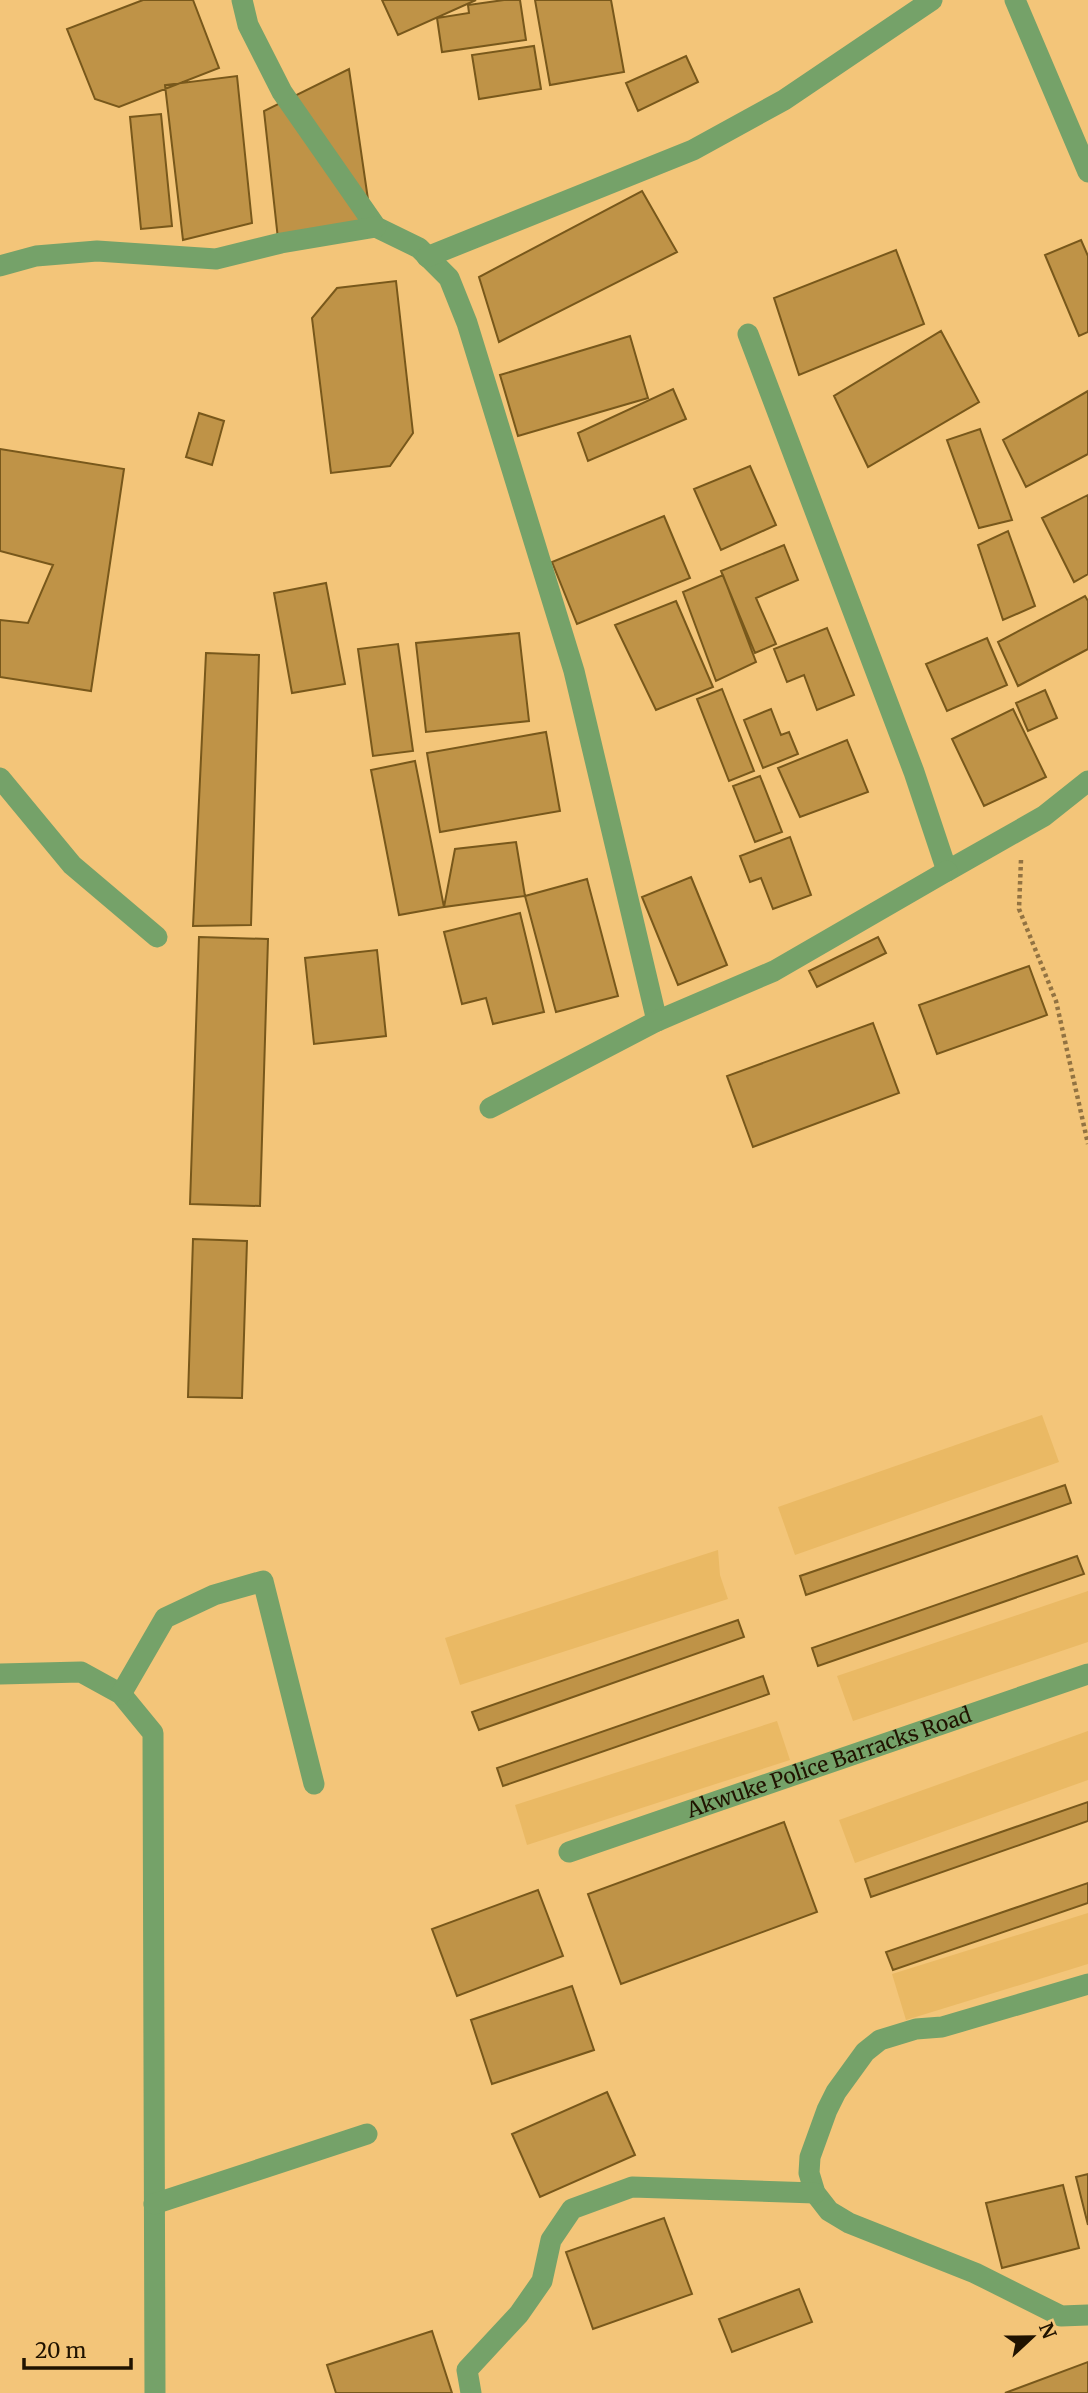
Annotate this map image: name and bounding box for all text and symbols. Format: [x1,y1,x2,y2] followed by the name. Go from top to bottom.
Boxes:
[682,1701,975,1824] street label: Akwuke Police Barracks Road
[997,2302,1067,2372] north arrow
[1034,2319,1062,2342] text: N
[24,2326,131,2370] scale bar
[35,2337,87,2364] text: 20 m

